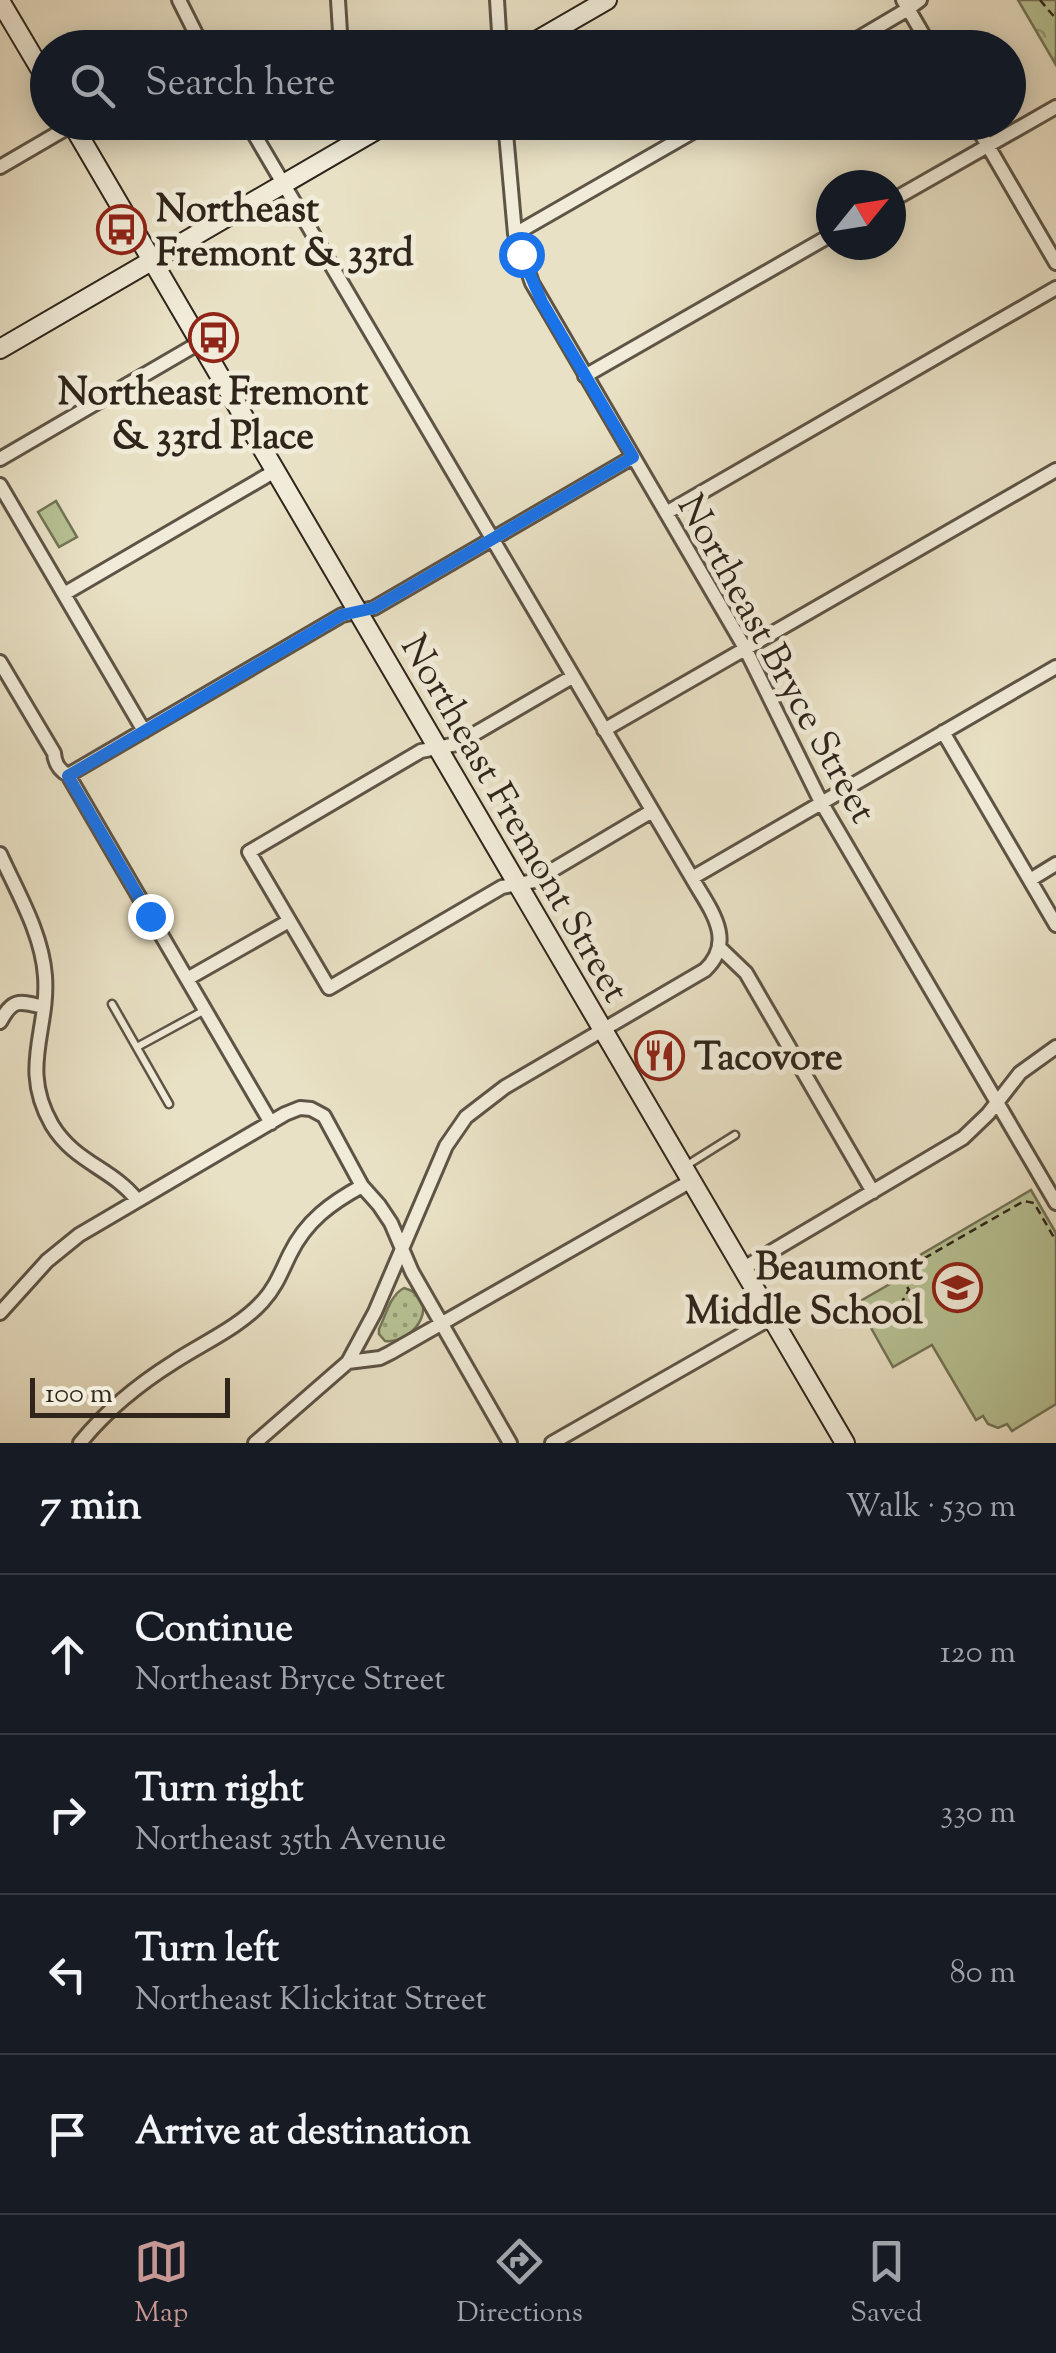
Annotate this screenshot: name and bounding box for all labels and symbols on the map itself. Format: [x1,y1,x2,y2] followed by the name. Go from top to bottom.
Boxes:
[816,170,906,260] north arrow
[156,185,414,283] place label: Northeast Fremont & 33rd
[95,204,147,256] bus stop icon: Northeast Fremont & 33rd
[499,232,545,278] route start
[187,311,239,363] bus stop icon: Northeast Fremont & 33rd Place
[58,368,368,466] place label: Northeast Fremont & 33rd Place
[662,486,887,834] street label: Northeast Bryce Street
[385,626,640,1014] street label: Northeast Fremont Street
[128,894,174,940] route end
[633,1030,685,1082] restaurant icon: Tacovore
[694,1033,843,1087] place label: Tacovore
[685,1243,923,1341] place label: Beaumont Middle School
[932,1262,984,1314] school or university icon: Beaumont Middle School
[30,1373,230,1418] scale bar

